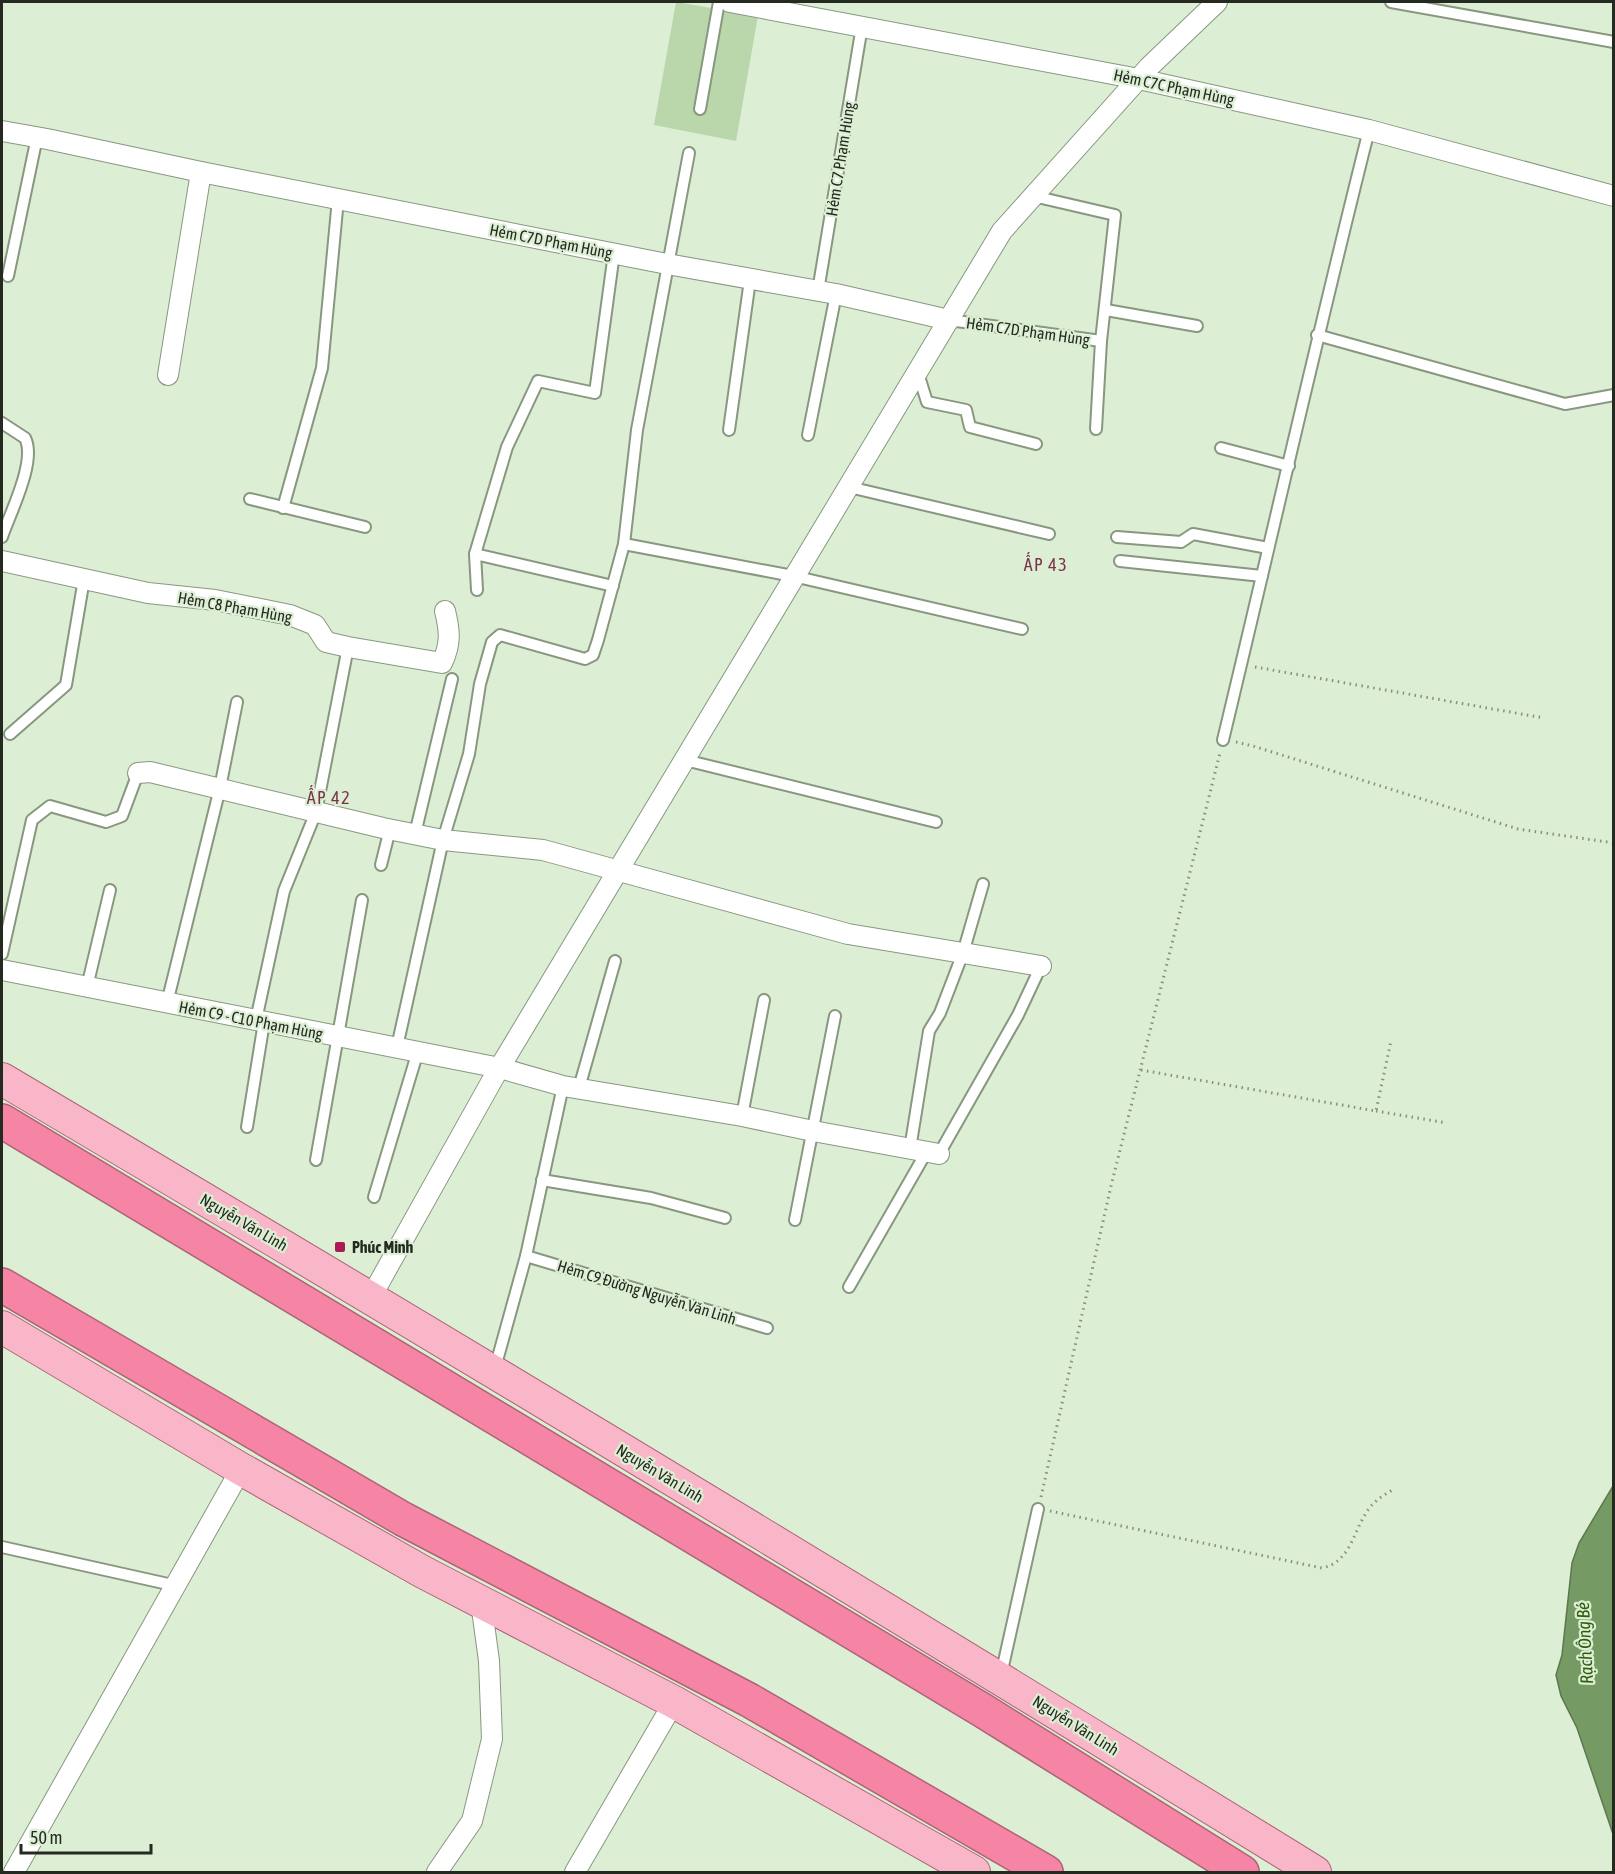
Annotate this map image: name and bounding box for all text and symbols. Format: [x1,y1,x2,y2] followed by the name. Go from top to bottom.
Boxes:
[1112,65,1236,110] street label: Hẻm C7C Phạm Hùng
[822,100,859,218] street label: Hẻm C7 Phạm Hùng
[488,220,614,263] street label: Hẻm C7D Phạm Hùng
[965,313,1091,350] street label: Hẻm C7D Phạm Hùng
[1024,552,1068,575] district label: ẤP 43
[176,588,294,627] street label: Hẻm C8 Phạm Hùng
[307,785,351,808] district label: ẤP 42
[177,997,325,1044] street label: Hẻm C9 - C10 Phạm Hùng
[197,1190,291,1255] street label: Nguyễn Văn Linh
[352,1238,414,1256] place label: Phúc Minh
[333,1240,347,1254] marker: Phúc Minh
[555,1256,739,1329] street label: Hẻm C9 Đường Nguyễn Văn Linh
[613,1440,707,1507] street label: Nguyễn Văn Linh
[1572,1601,1597,1685] water label: Rạch Ông Bé
[1029,1691,1122,1759] street label: Nguyễn Văn Linh
[21,1817,152,1855] scale bar
[30,1827,62,1848] text: 50 m

